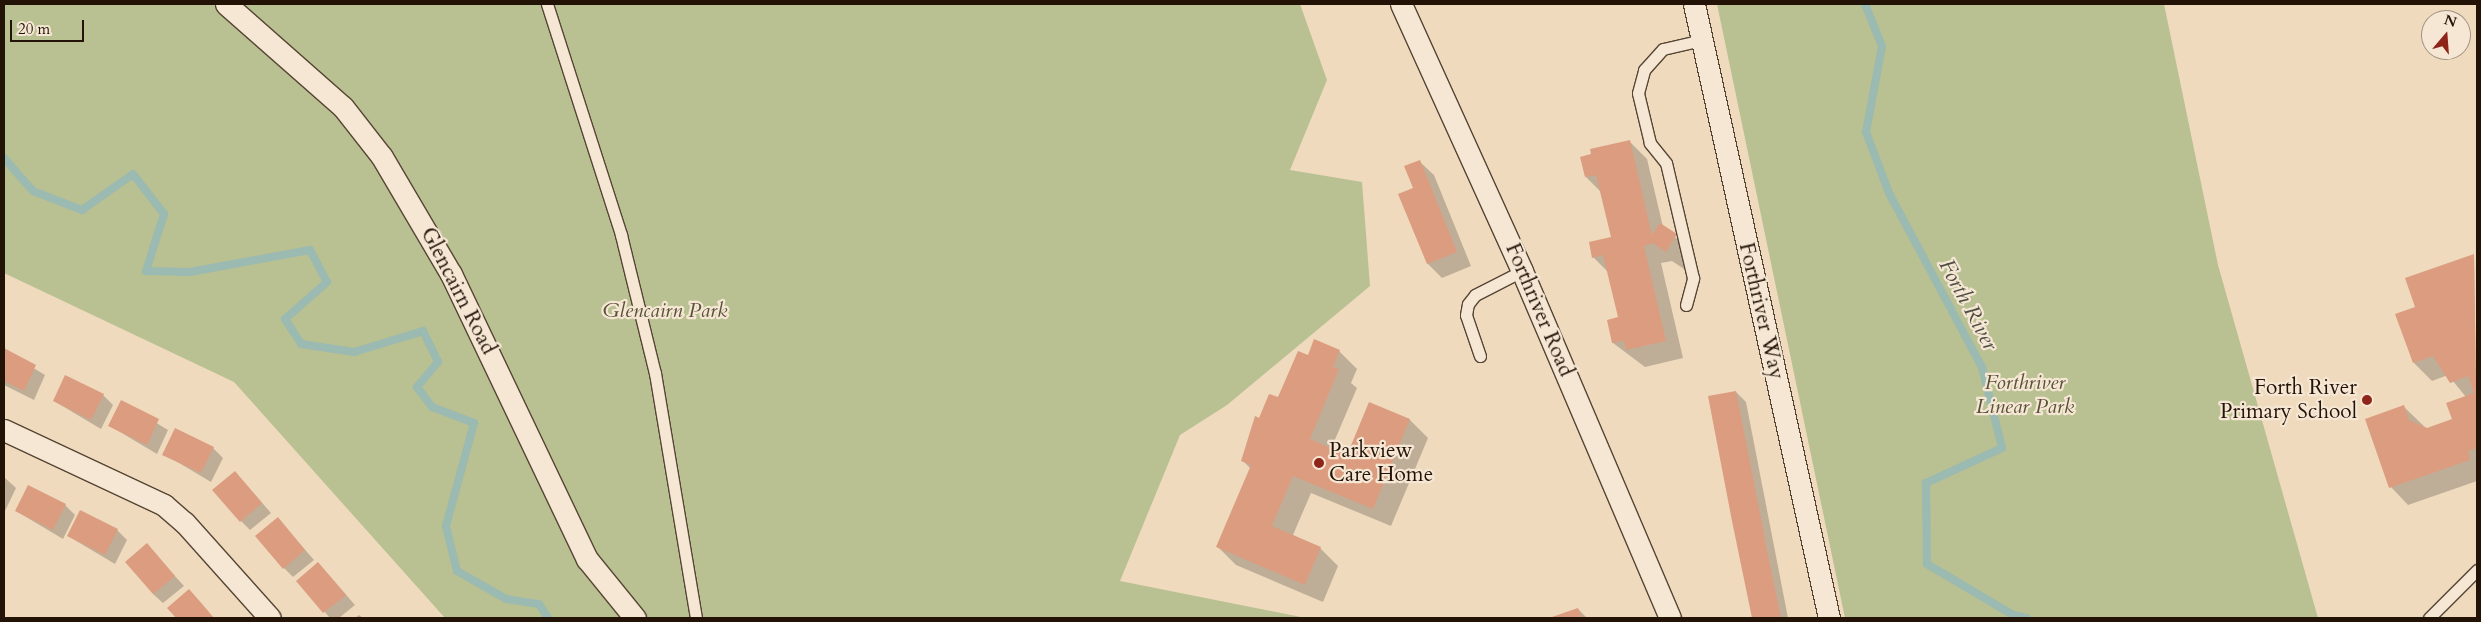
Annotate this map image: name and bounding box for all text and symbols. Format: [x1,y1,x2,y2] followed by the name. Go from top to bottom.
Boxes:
[12,10,86,42] scale bar
[2421,10,2471,60] north arrow
[2442,10,2459,32] text: N
[18,19,50,39] text: 20 m
[415,223,501,359] street label: Glencairn Road
[1500,240,1578,380] street label: Forthriver Road
[1733,240,1789,382] street label: Forthriver Way
[1933,255,2003,355] water label: Forth River
[603,298,727,324] park label: Glencairn Park
[1976,370,2074,420] park label: Forthriver Linear Park
[2220,375,2357,425] place label: Forth River Primary School
[2361,394,2373,406] marker: Forth River Primary School
[1329,438,1433,488] place label: Parkview Care Home
[1313,457,1325,469] marker: Parkview Care Home

